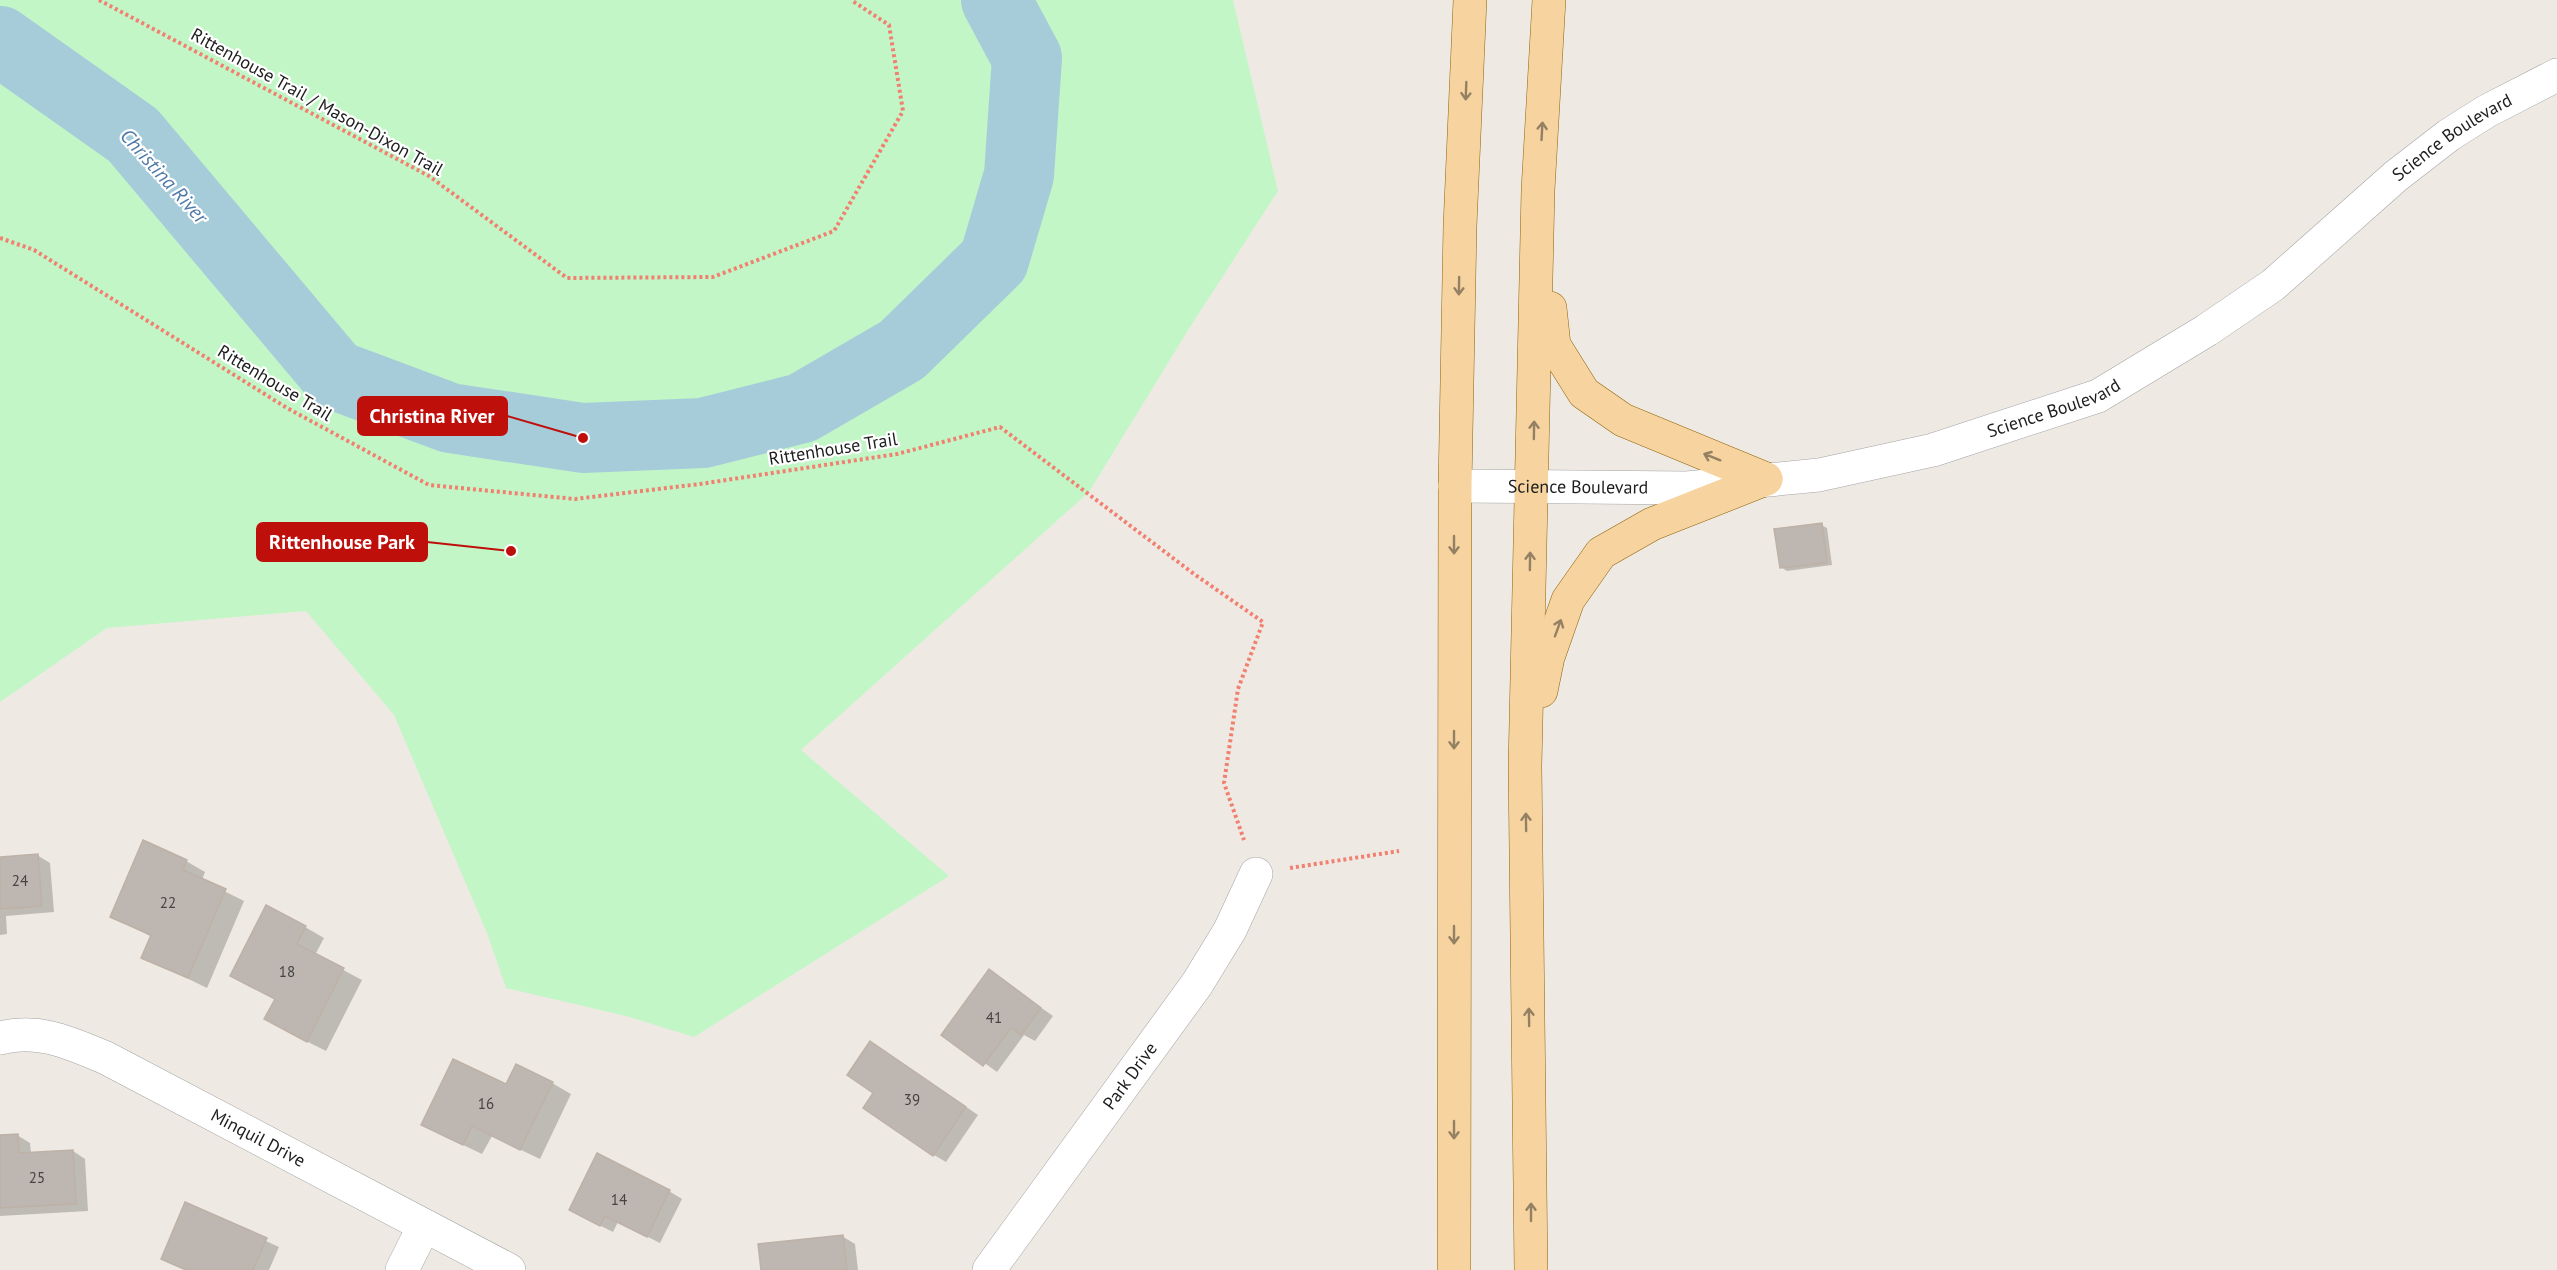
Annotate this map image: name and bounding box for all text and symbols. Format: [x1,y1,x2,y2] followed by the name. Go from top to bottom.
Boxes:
[187,22,448,181] street label: Rittenhouse Trail / Mason-Dixon Trail
[1460,80,1471,100] one-way arrow
[2387,88,2516,186] street label: Science Boulevard
[1536,122,1547,142] one-way arrow
[115,123,214,230] water label: Christina River
[1453,275,1464,295] one-way arrow
[214,339,337,426] street label: Rittenhouse Trail
[1984,373,2124,443] street label: Science Boulevard
[358,397,507,435] callout: Christina River
[369,403,495,429] text: Christina River
[1528,420,1539,440] one-way arrow
[767,427,900,470] street label: Rittenhouse Trail
[1703,451,1722,462] one-way arrow
[1508,474,1648,499] street label: Science Boulevard
[257,523,427,561] callout: Rittenhouse Park
[269,529,415,555] text: Rittenhouse Park
[1448,534,1460,554] one-way arrow
[1525,551,1536,571] one-way arrow
[1554,619,1565,638] one-way arrow
[1448,729,1460,749] one-way arrow
[1520,812,1532,832] one-way arrow
[12,871,28,890] house number: 24
[160,893,176,912] house number: 22
[1448,924,1460,944] one-way arrow
[279,962,295,981] house number: 18
[1523,1007,1534,1027] one-way arrow
[986,1008,1002,1027] house number: 41
[1098,1037,1162,1114] street label: Park Drive
[904,1090,920,1109] house number: 39
[478,1094,494,1113] house number: 16
[207,1103,310,1172] street label: Minquil Drive
[1448,1119,1460,1139] one-way arrow
[29,1168,45,1187] house number: 25
[611,1190,627,1209] house number: 14
[1525,1202,1537,1222] one-way arrow

